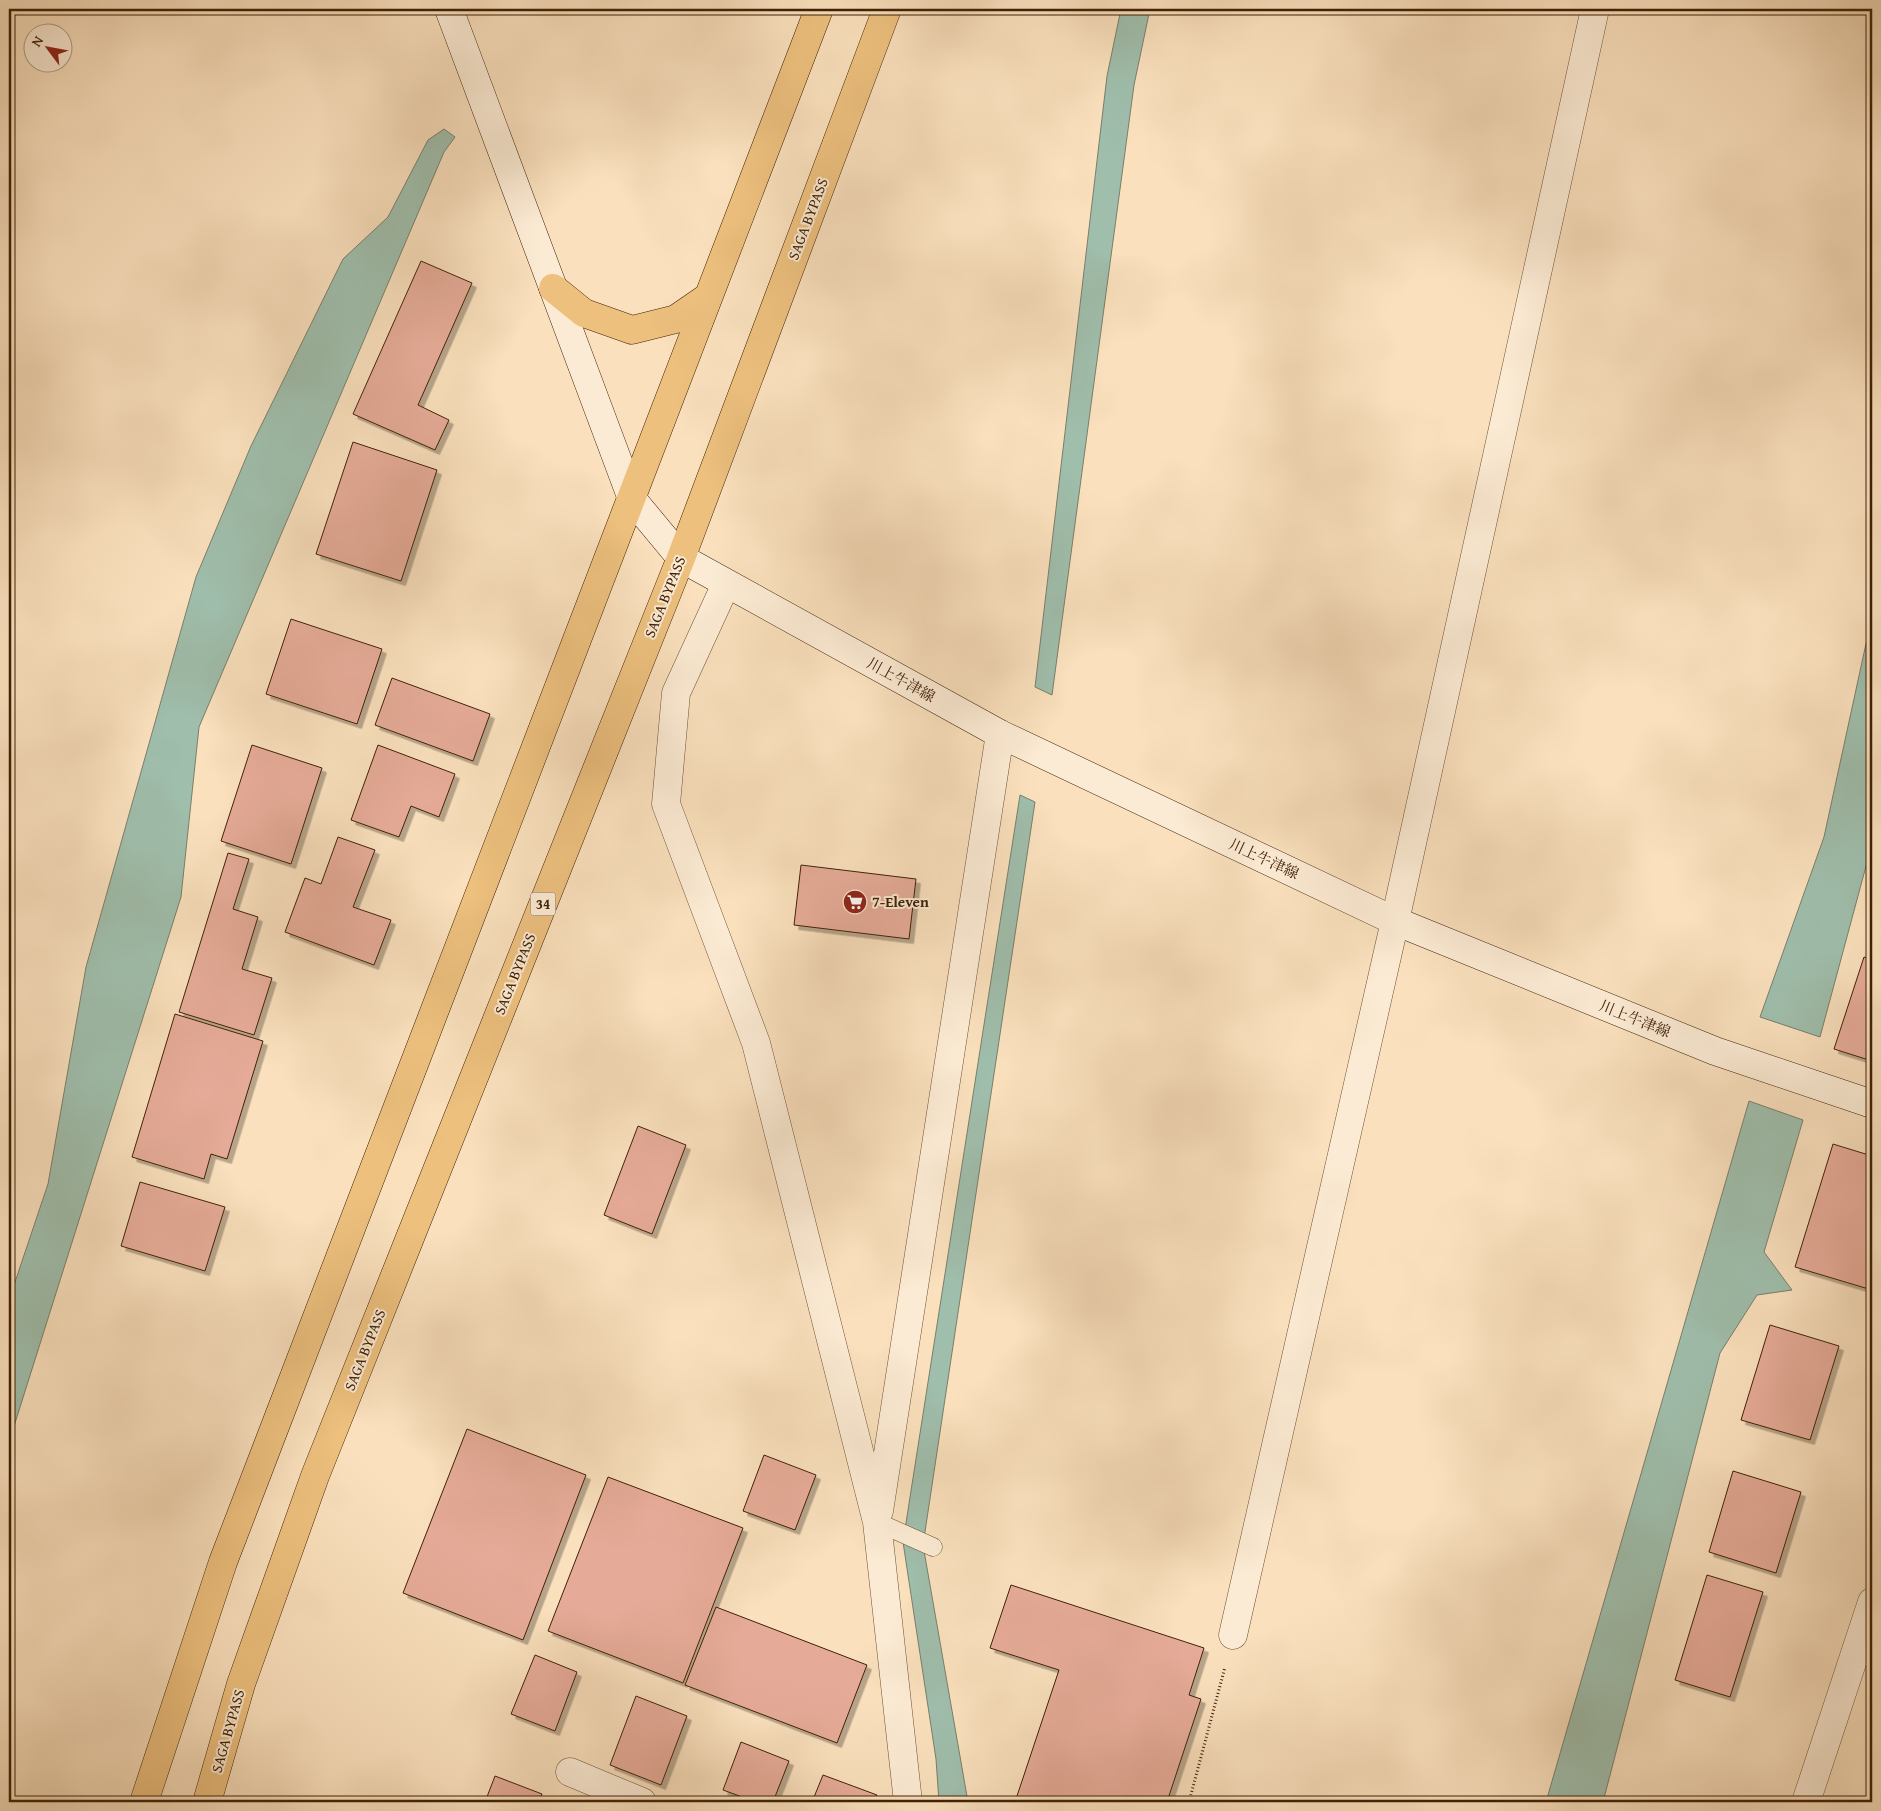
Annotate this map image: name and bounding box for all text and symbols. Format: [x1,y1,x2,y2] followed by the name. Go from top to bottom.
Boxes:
[22,22,72,72] north arrow
[26,31,48,50] text: N
[782,175,833,263] street label: SAGA BYPASS
[639,553,690,641] street label: SAGA BYPASS
[863,652,939,707] street label: 川上牛津線
[1226,833,1303,884] street label: 川上牛津線
[842,889,868,915] supermarket icon: 7-Eleven
[872,891,929,912] place label: 7-Eleven
[530,892,556,916] road number: 34
[489,930,540,1018] street label: SAGA BYPASS
[1596,995,1674,1042] street label: 川上牛津線
[339,1306,390,1394] street label: SAGA BYPASS
[206,1687,249,1775] street label: SAGA BYPASS

